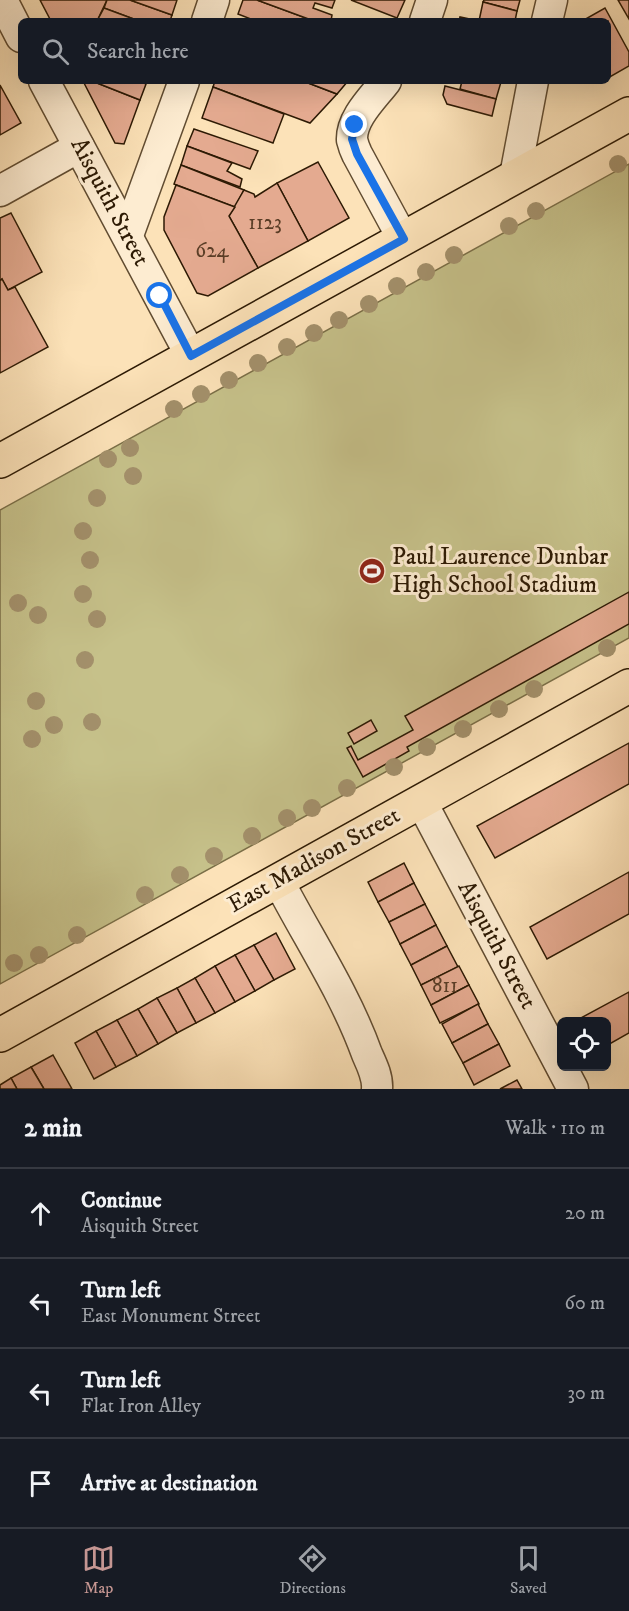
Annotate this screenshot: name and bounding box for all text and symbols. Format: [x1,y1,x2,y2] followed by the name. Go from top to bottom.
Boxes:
[18,18,611,84] search box
[39,35,72,68] icon: search
[87,38,189,65] text: Search here
[341,111,367,137] route end
[64,133,157,272] street label: Aisquith Street
[248,210,282,236] house number: 1123
[195,238,230,264] house number: 624
[146,282,172,308] route start
[392,542,608,600] place label: Paul Laurence Dunbar High School Stadium
[357,556,387,586] sports icon: Paul Laurence Dunbar High School Stadium
[223,800,406,920] street label: East Madison Street
[451,876,544,1015] street label: Aisquith Street
[432,973,458,999] house number: 811
[557,1017,611,1071] map controls
[557,1017,611,1071] button: locate
[24,1112,82,1145] text: 2 min
[505,1116,605,1141] text: Walk · 110 m
[81,1187,162,1214] text: Continue
[24,1197,57,1230] icon: ahead
[565,1201,605,1226] text: 20 m
[81,1214,199,1239] text: Aisquith Street
[81,1277,161,1304] text: Turn left
[24,1287,57,1320] icon: left
[565,1291,605,1316] text: 60 m
[81,1304,260,1329] text: East Monument Street
[81,1367,161,1394] text: Turn left
[24,1377,57,1410] icon: left
[567,1381,605,1406] text: 30 m
[81,1394,201,1419] text: Flat Iron Alley
[24,1467,57,1500] icon: arrive
[81,1470,258,1497] text: Arrive at destination
[82,1542,115,1598] tab: Map
[279,1542,346,1598] tab: Directions
[510,1542,547,1598] tab: Saved

